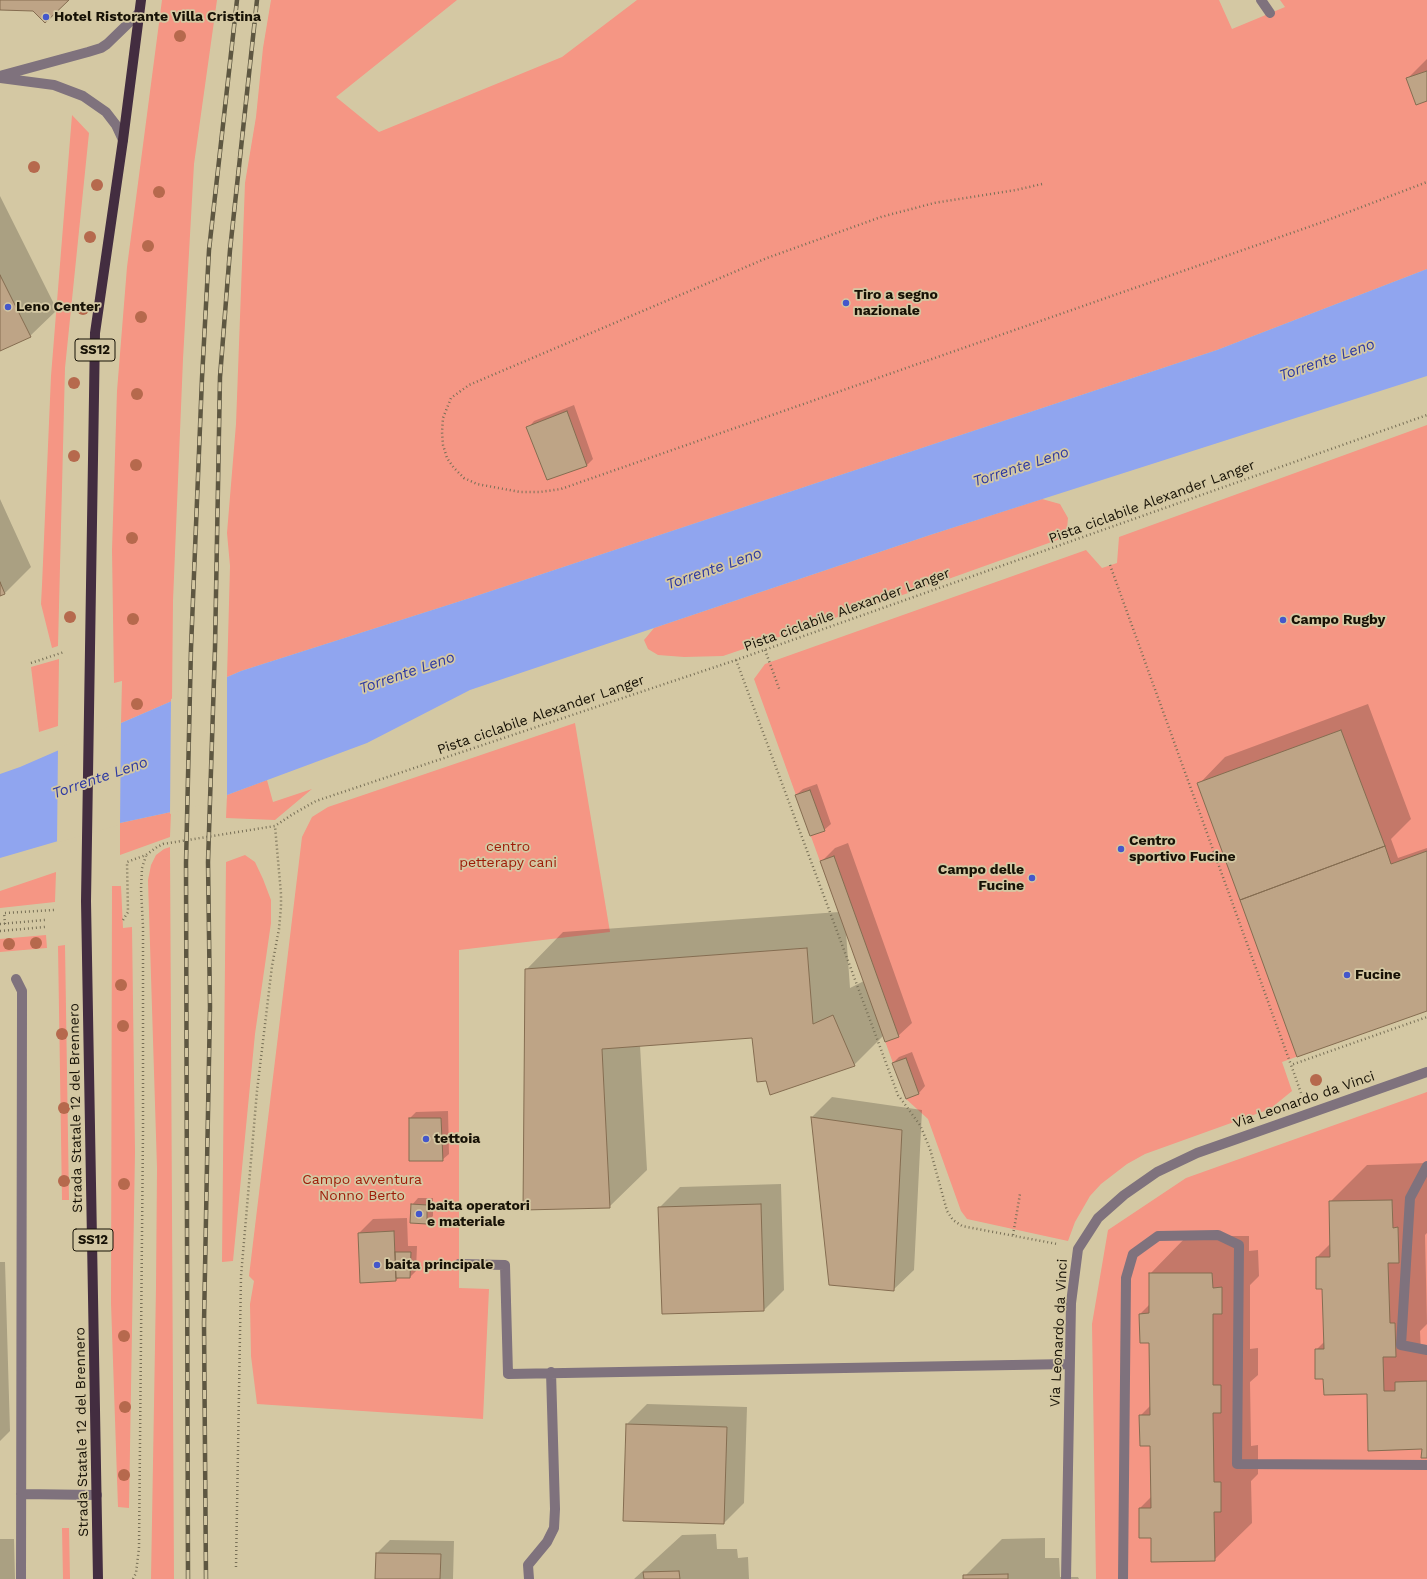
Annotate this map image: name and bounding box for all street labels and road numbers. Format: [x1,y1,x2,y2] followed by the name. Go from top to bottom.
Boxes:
[75,339,115,361] road number: SS12
[1047,457,1257,547] street label: Pista ciclabile Alexander Langer
[742,565,952,655] street label: Pista ciclabile Alexander Langer
[435,672,647,758] street label: Pista ciclabile Alexander Langer
[66,1003,86,1213] street label: Strada Statale 12 del Brennero
[1231,1068,1377,1132] street label: Via Leonardo da Vinci
[73,1229,113,1251] road number: SS12
[1047,1258,1071,1408] street label: Via Leonardo da Vinci
[72,1327,92,1537] street label: Strada Statale 12 del Brennero

